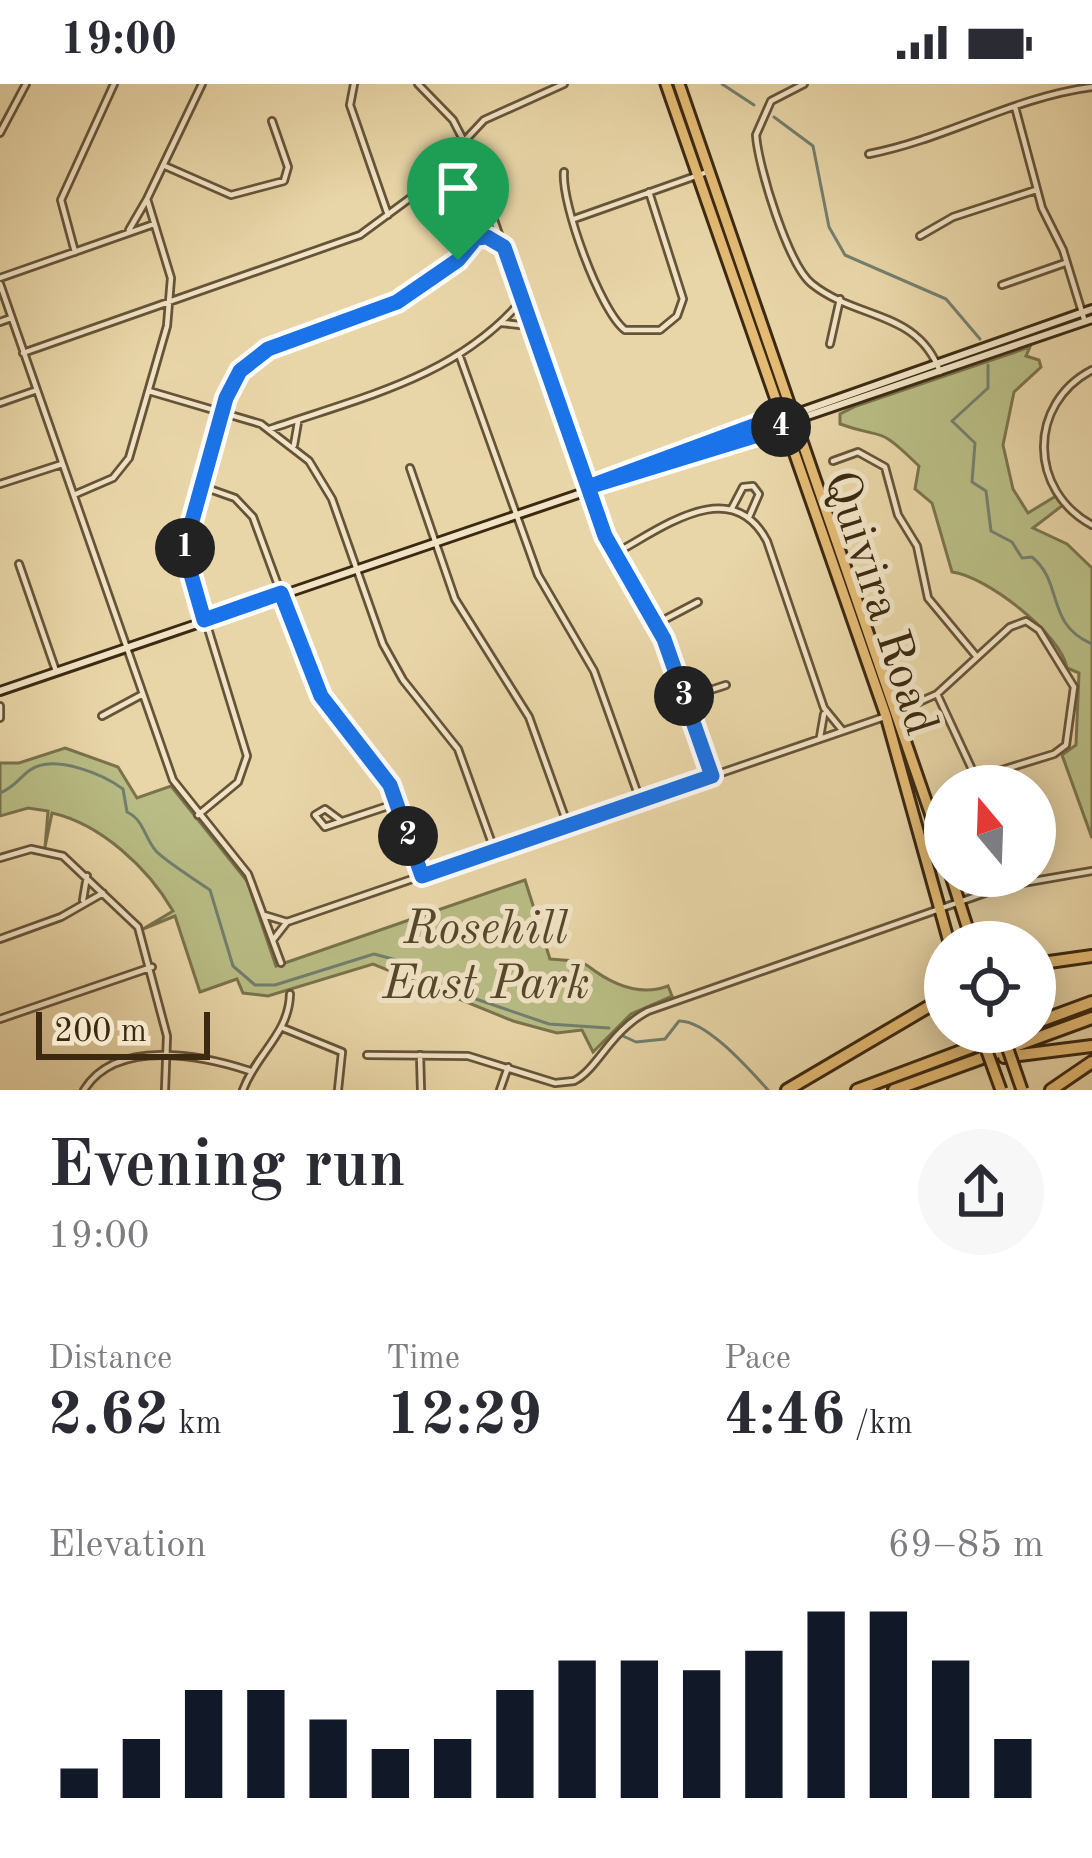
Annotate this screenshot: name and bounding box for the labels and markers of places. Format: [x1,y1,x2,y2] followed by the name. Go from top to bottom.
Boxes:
[407,137,509,260] pin
[751,397,811,457] pin: 4
[155,518,215,578] pin: 1
[654,666,714,726] pin: 3
[378,806,438,866] pin: 2

